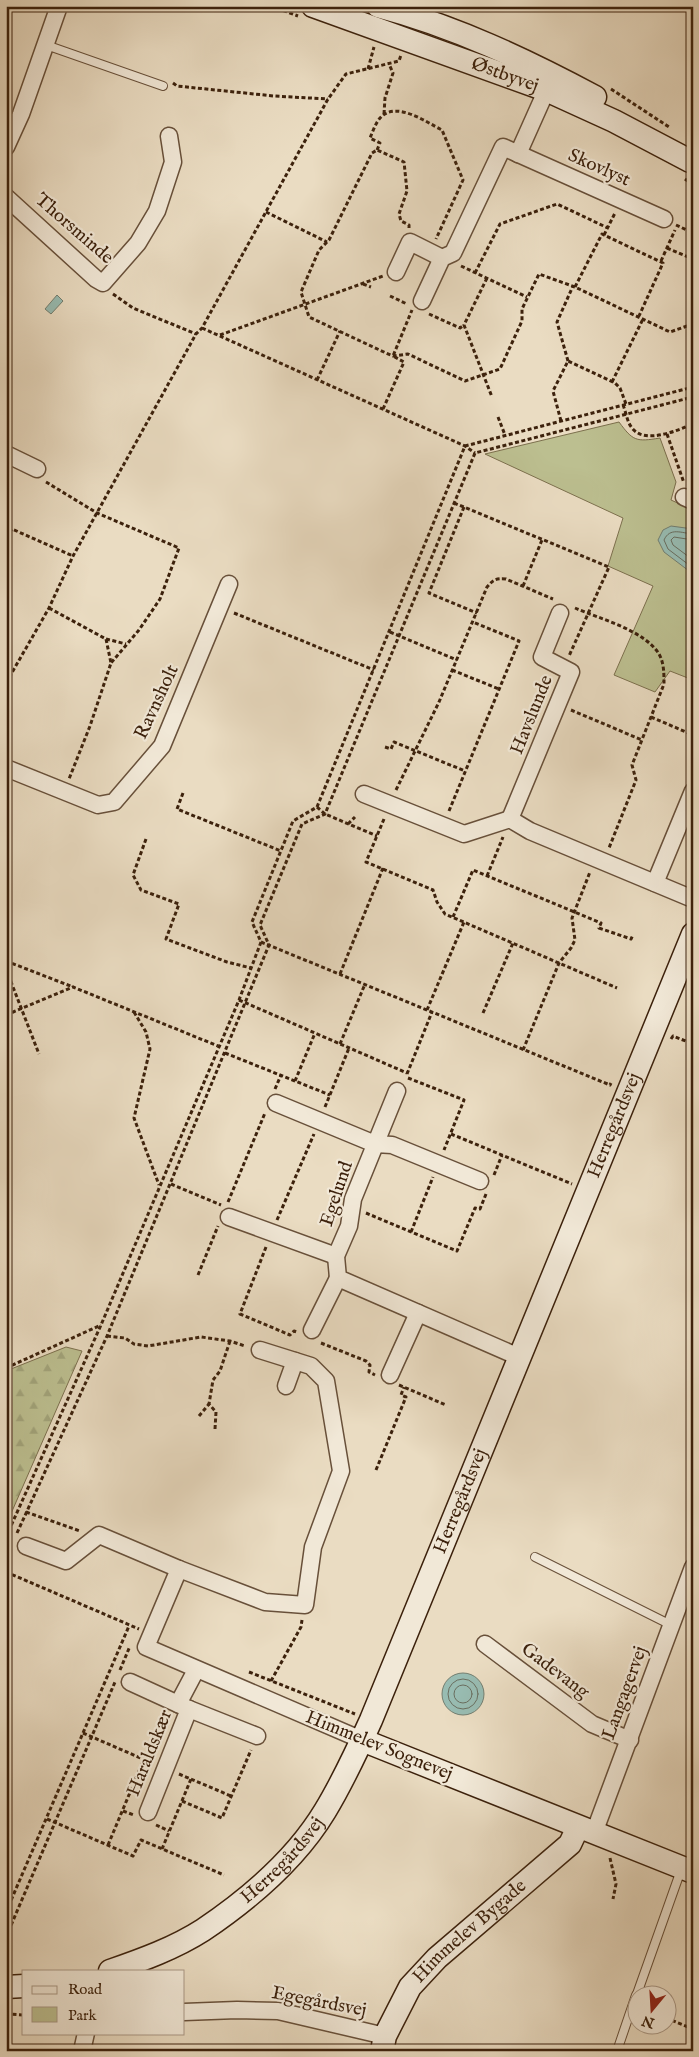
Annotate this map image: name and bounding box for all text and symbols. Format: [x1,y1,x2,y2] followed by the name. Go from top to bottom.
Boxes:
[468,52,542,98] street label: Østbyvej
[564,144,634,193] street label: Skovlyst
[30,188,119,270] street label: Thorsminde
[129,660,185,743] street label: Ravnsholt
[505,672,559,758] street label: Havslunde
[582,1069,647,1182] street label: Herregårdsvej
[315,1157,359,1230] street label: Egelund
[428,1445,493,1557] street label: Herregårdsvej
[516,1638,594,1705] street label: Gadevang
[597,1643,653,1743] street label: Langagervej
[122,1706,178,1800] street label: Haraldskær
[302,1706,456,1786] street label: Himmelev Sognevej
[236,1813,330,1909] street label: Herregårdsvej
[408,1874,532,1988] street label: Himmelev Bygade
[22,1970,185,2034] legend
[68,1980,103,1999] text: Road
[270,1981,368,2023] street label: Egegårdsvej
[626,1984,676,2034] north arrow
[68,2006,98,2025] text: Park
[640,2011,658,2032] text: N

